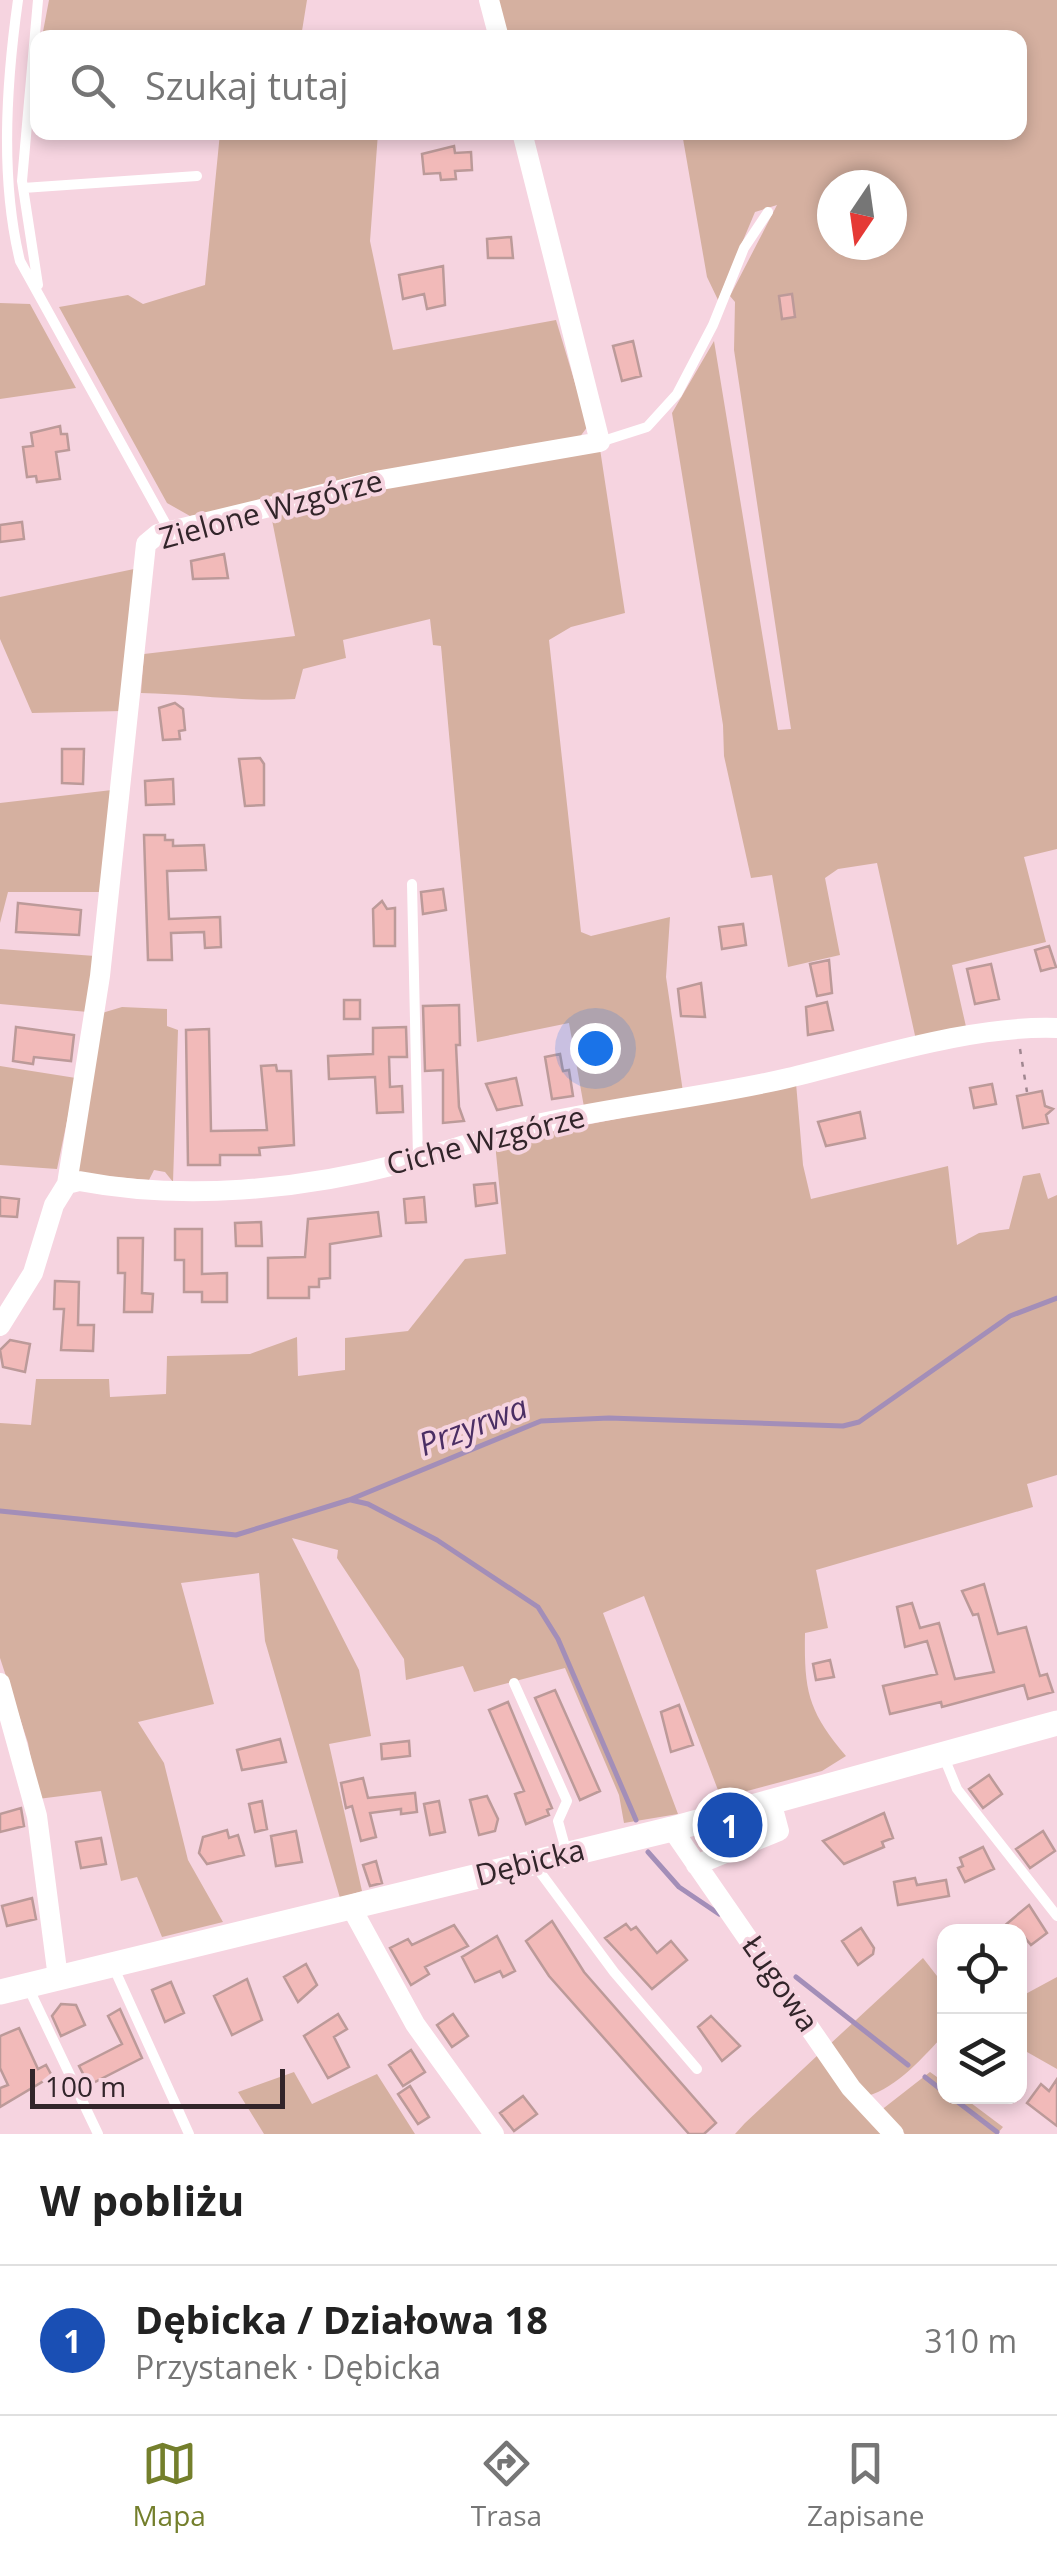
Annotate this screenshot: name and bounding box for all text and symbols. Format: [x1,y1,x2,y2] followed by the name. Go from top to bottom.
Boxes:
[30,30,1027,140] search box
[65,58,120,113] icon: search
[145,59,349,111] text: Szukaj tutaj
[817,170,907,260] north arrow
[154,459,387,558] street label: Zielone Wzgórze
[570,1023,621,1074] your location
[382,1095,589,1184] street label: Ciche Wzgórze
[412,1384,533,1465] water label: Przyrwa
[698,1788,762,1862] pin: 1
[471,1828,589,1895] street label: Dębicka
[937,1924,1027,2104] map controls
[937,1924,1027,2014] button: locate
[733,1927,829,2039] street label: Ługowa
[937,2014,1027,2104] button: layers
[30,2064,285,2108] scale bar
[45,2067,126,2105] text: 100 m
[40,2171,244,2228] text: W pobliżu
[135,2293,548,2345] text: Dębicka / Działowa 18
[63,2319,82,2362] text: 1
[924,2319,1017,2362] text: 310 m
[135,2345,441,2388] text: Przystanek · Dębicka
[132,2436,206,2534] tab: Mapa
[471,2436,542,2534] tab: Trasa
[807,2436,925,2534] tab: Zapisane

